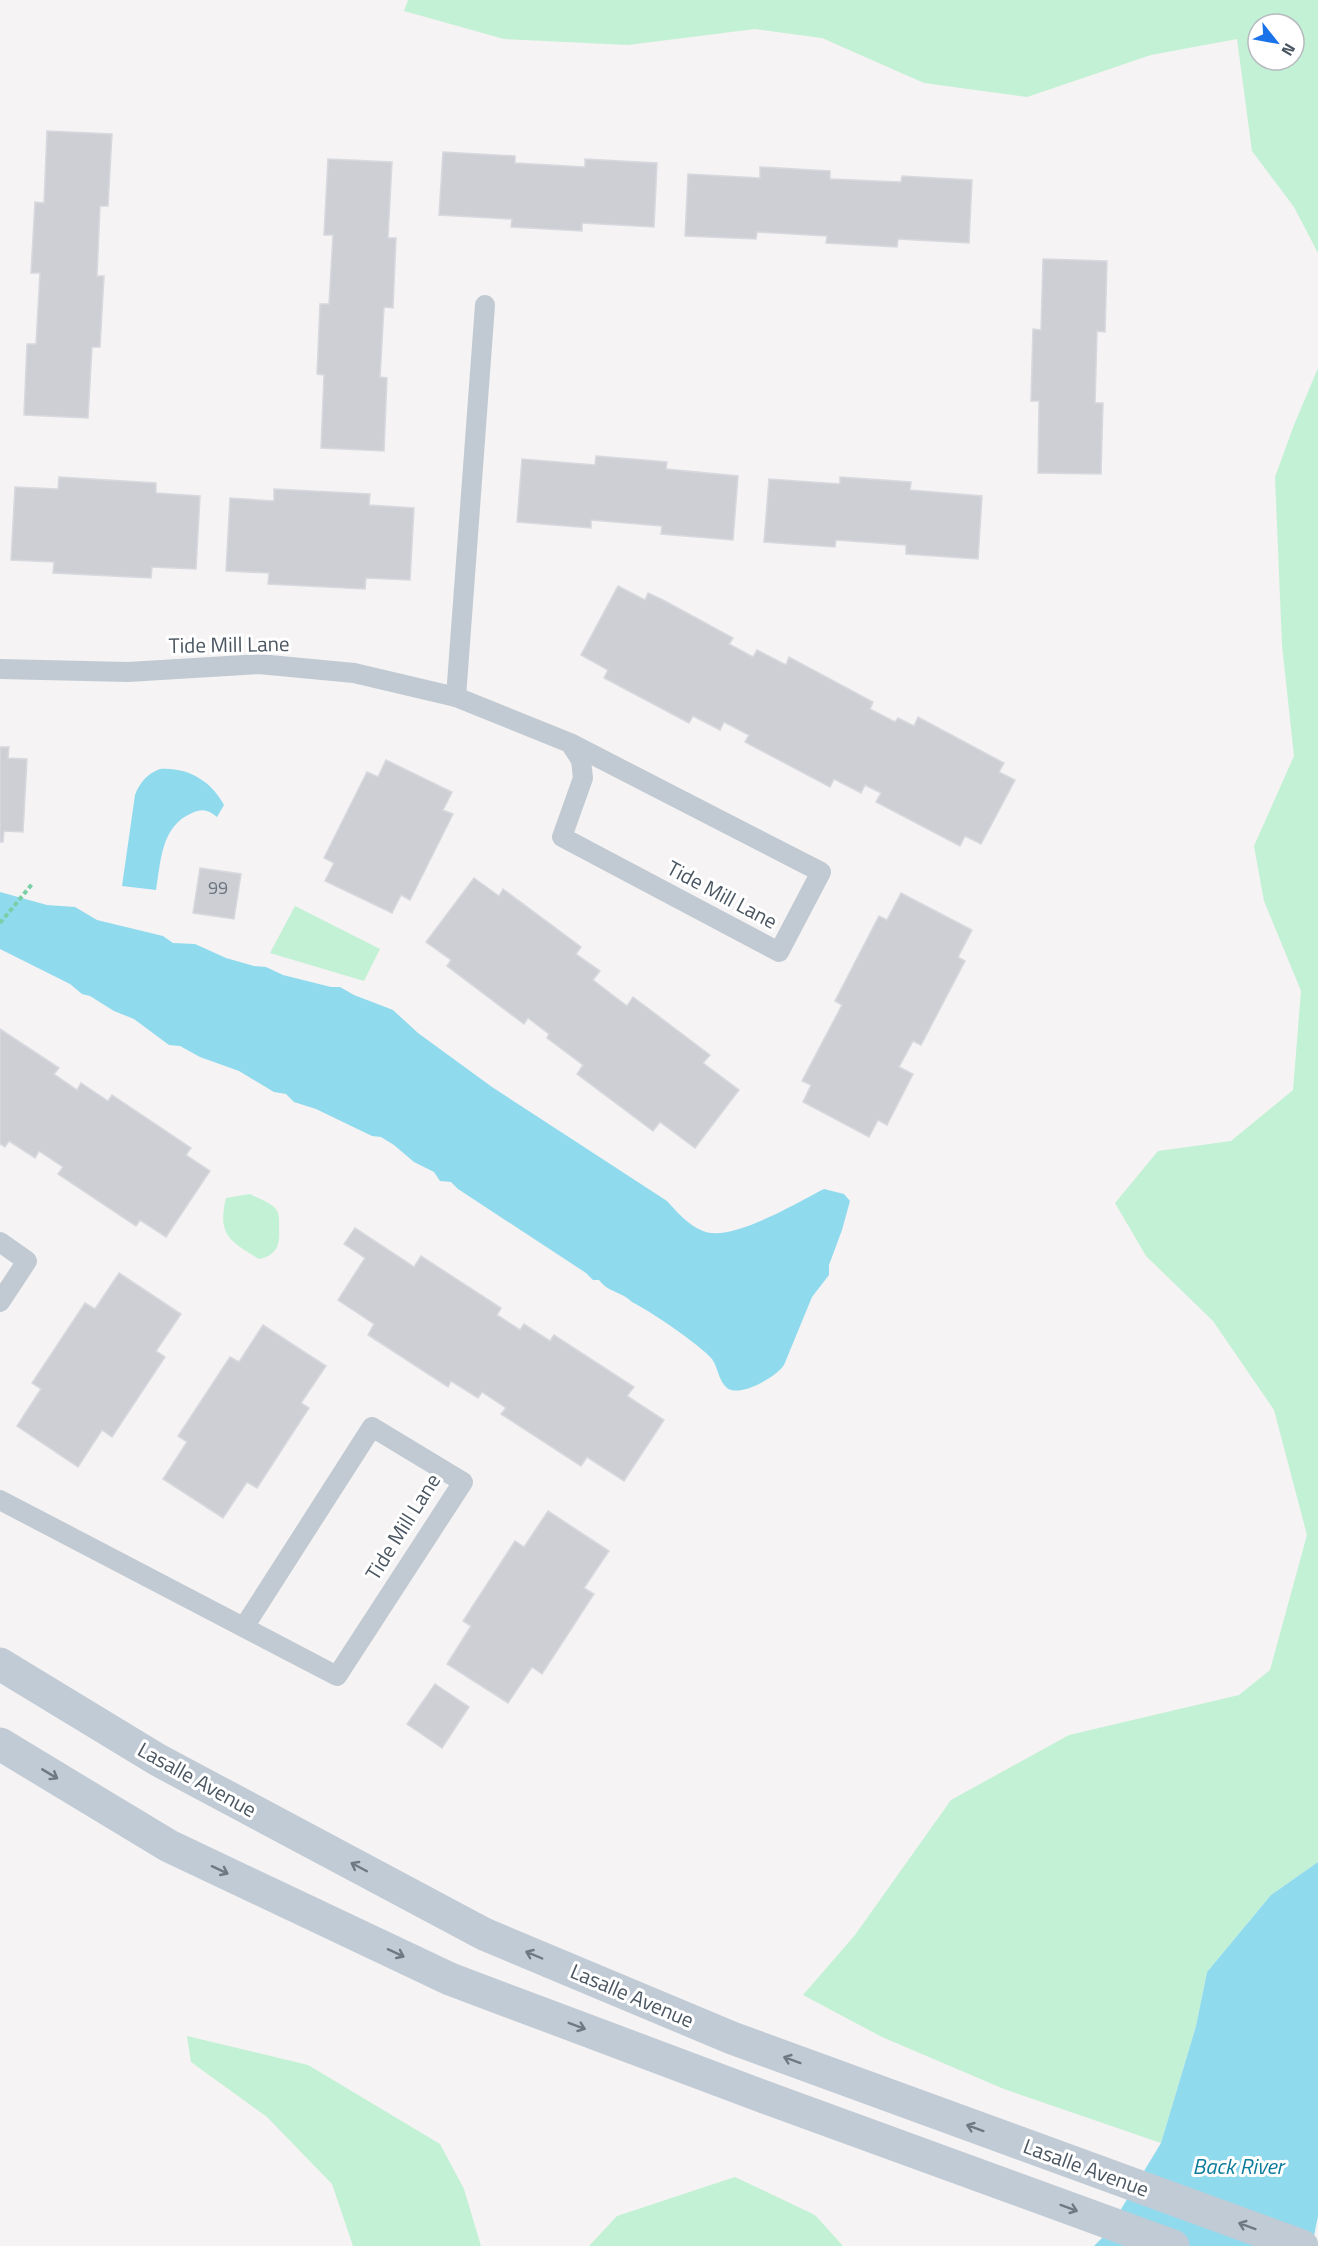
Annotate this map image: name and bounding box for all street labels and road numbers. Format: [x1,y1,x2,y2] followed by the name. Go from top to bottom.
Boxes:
[168,627,290,661] street label: Tide Mill Lane
[662,852,783,937] street label: Tide Mill Lane
[357,1467,448,1586] street label: Tide Mill Lane
[132,1733,263,1825] street label: Lasalle Avenue
[566,1955,699,2035] street label: Lasalle Avenue
[1019,2130,1154,2205] street label: Lasalle Avenue

